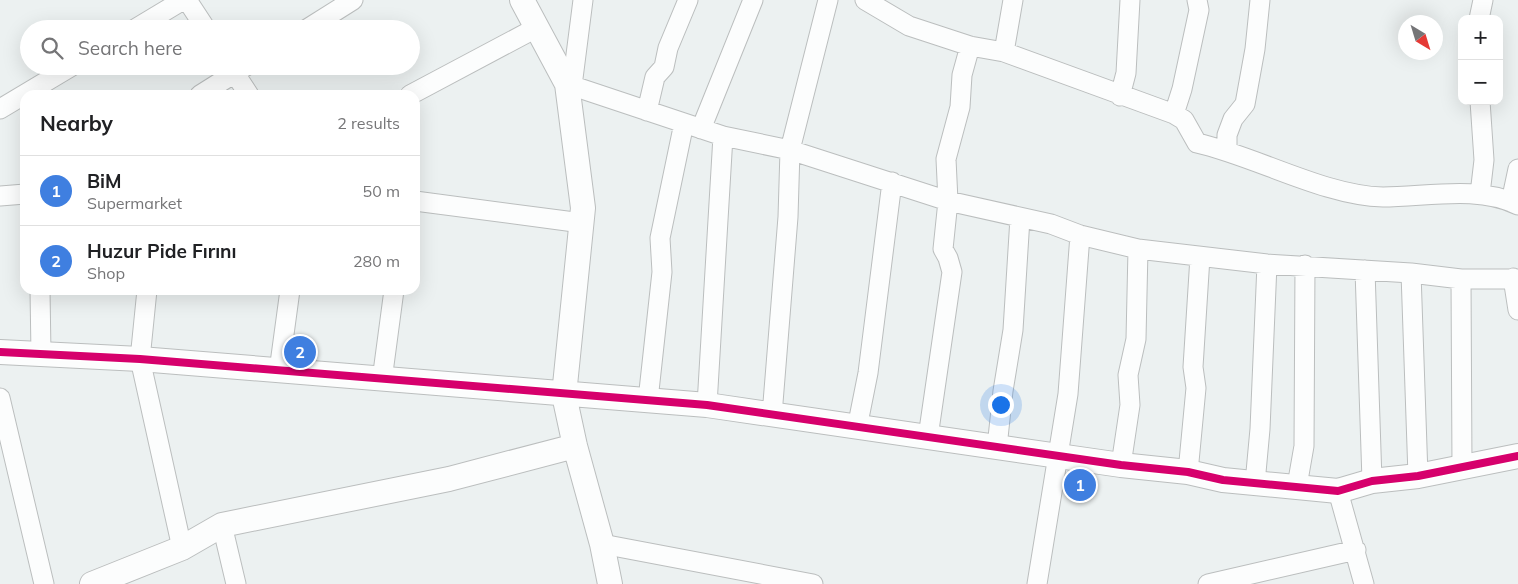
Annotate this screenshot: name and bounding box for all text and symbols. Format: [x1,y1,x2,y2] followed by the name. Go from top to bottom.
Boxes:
[1398,15,1443,60] north arrow
[1458,15,1503,105] map controls
[1458,15,1503,60] button: +
[20,20,420,75] search box
[38,34,66,62] icon: search
[78,36,182,60] text: Search here
[1458,60,1503,105] button: −
[40,110,113,136] text: Nearby
[337,113,400,133] text: 2 results
[87,169,122,193] text: BiM
[51,181,61,201] text: 1
[363,181,400,201] text: 50 m
[87,193,182,213] text: Supermarket
[87,239,237,263] text: Huzur Pide Fırını
[51,251,61,271] text: 2
[353,251,400,271] text: 280 m
[87,263,125,283] text: Shop
[284,333,316,371] pin: 2
[988,392,1014,418] your location
[1064,466,1096,504] pin: 1

